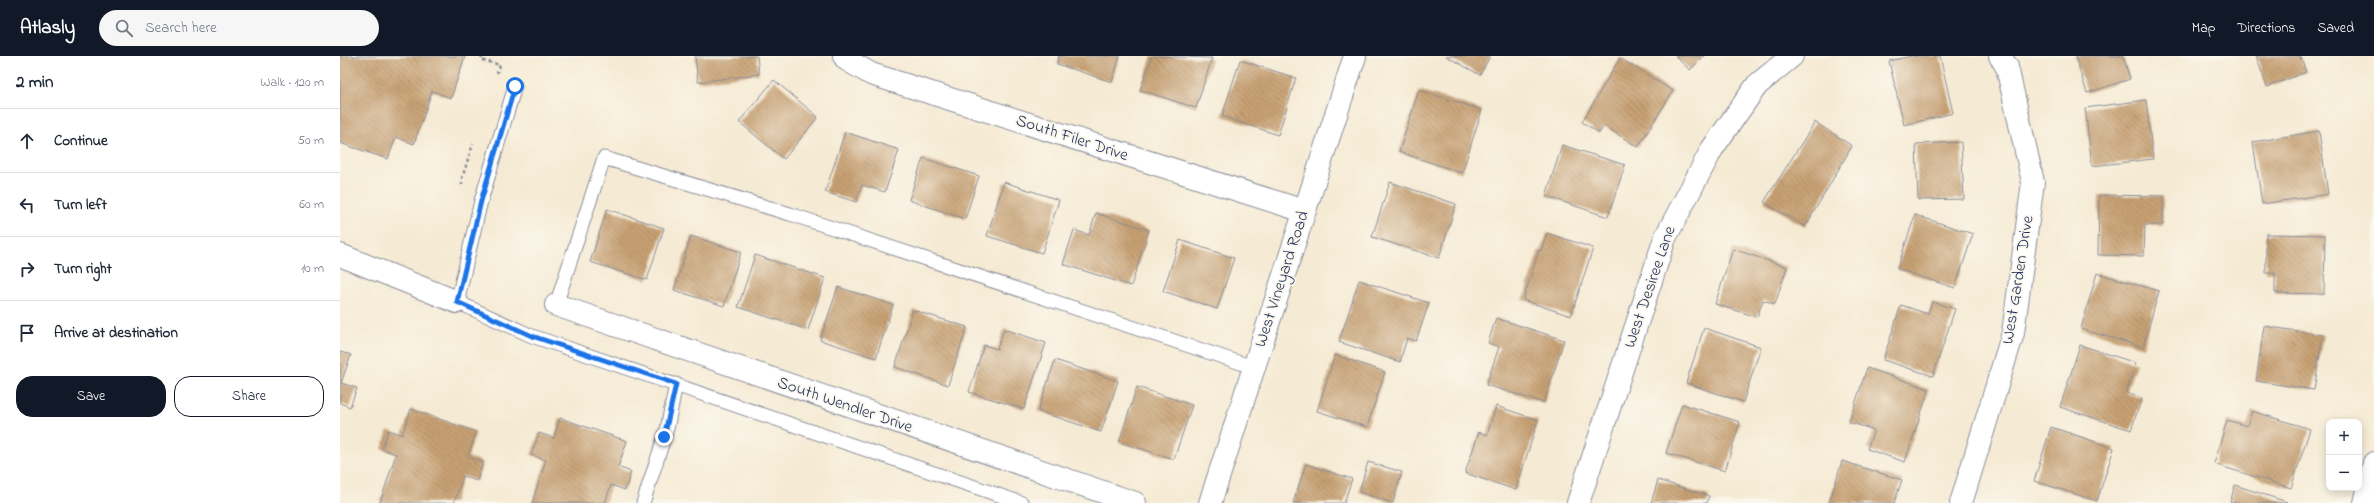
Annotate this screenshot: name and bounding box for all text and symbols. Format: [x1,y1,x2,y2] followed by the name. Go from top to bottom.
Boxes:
[99,10,379,46] search box
[20,15,75,42] text: Atlasly
[113,17,135,39] icon: search
[145,17,217,39] text: Search here
[2192,18,2215,39] text: Map
[2237,18,2295,39] text: Directions
[2317,18,2354,39] text: Saved
[16,70,53,95] text: 2 min
[260,73,324,92] text: Walk · 120 m
[506,77,524,95] route start
[1012,108,1132,168] street label: South Filer Drive
[16,130,38,152] icon: ahead
[54,130,108,152] text: Continue
[298,131,324,150] text: 50 m
[16,194,38,216] icon: left
[54,194,107,216] text: Turn left
[299,195,324,214] text: 60 m
[1248,207,1317,351] street label: West Vineyard Road
[1996,214,2041,346] street label: West Garden Drive
[1617,222,1683,351] street label: West Desiree Lane
[16,258,38,280] icon: right
[54,258,112,280] text: Turn right
[301,259,324,278] text: 10 m
[16,322,38,344] icon: arrive
[54,322,178,344] text: Arrive at destination
[774,370,916,440] street label: South Wendler Drive
[16,376,166,417] button: Save
[174,376,324,417] button: Share
[2326,419,2362,491] map controls
[2326,419,2362,455] button: +
[655,428,673,446] route end
[2326,455,2362,491] button: −

